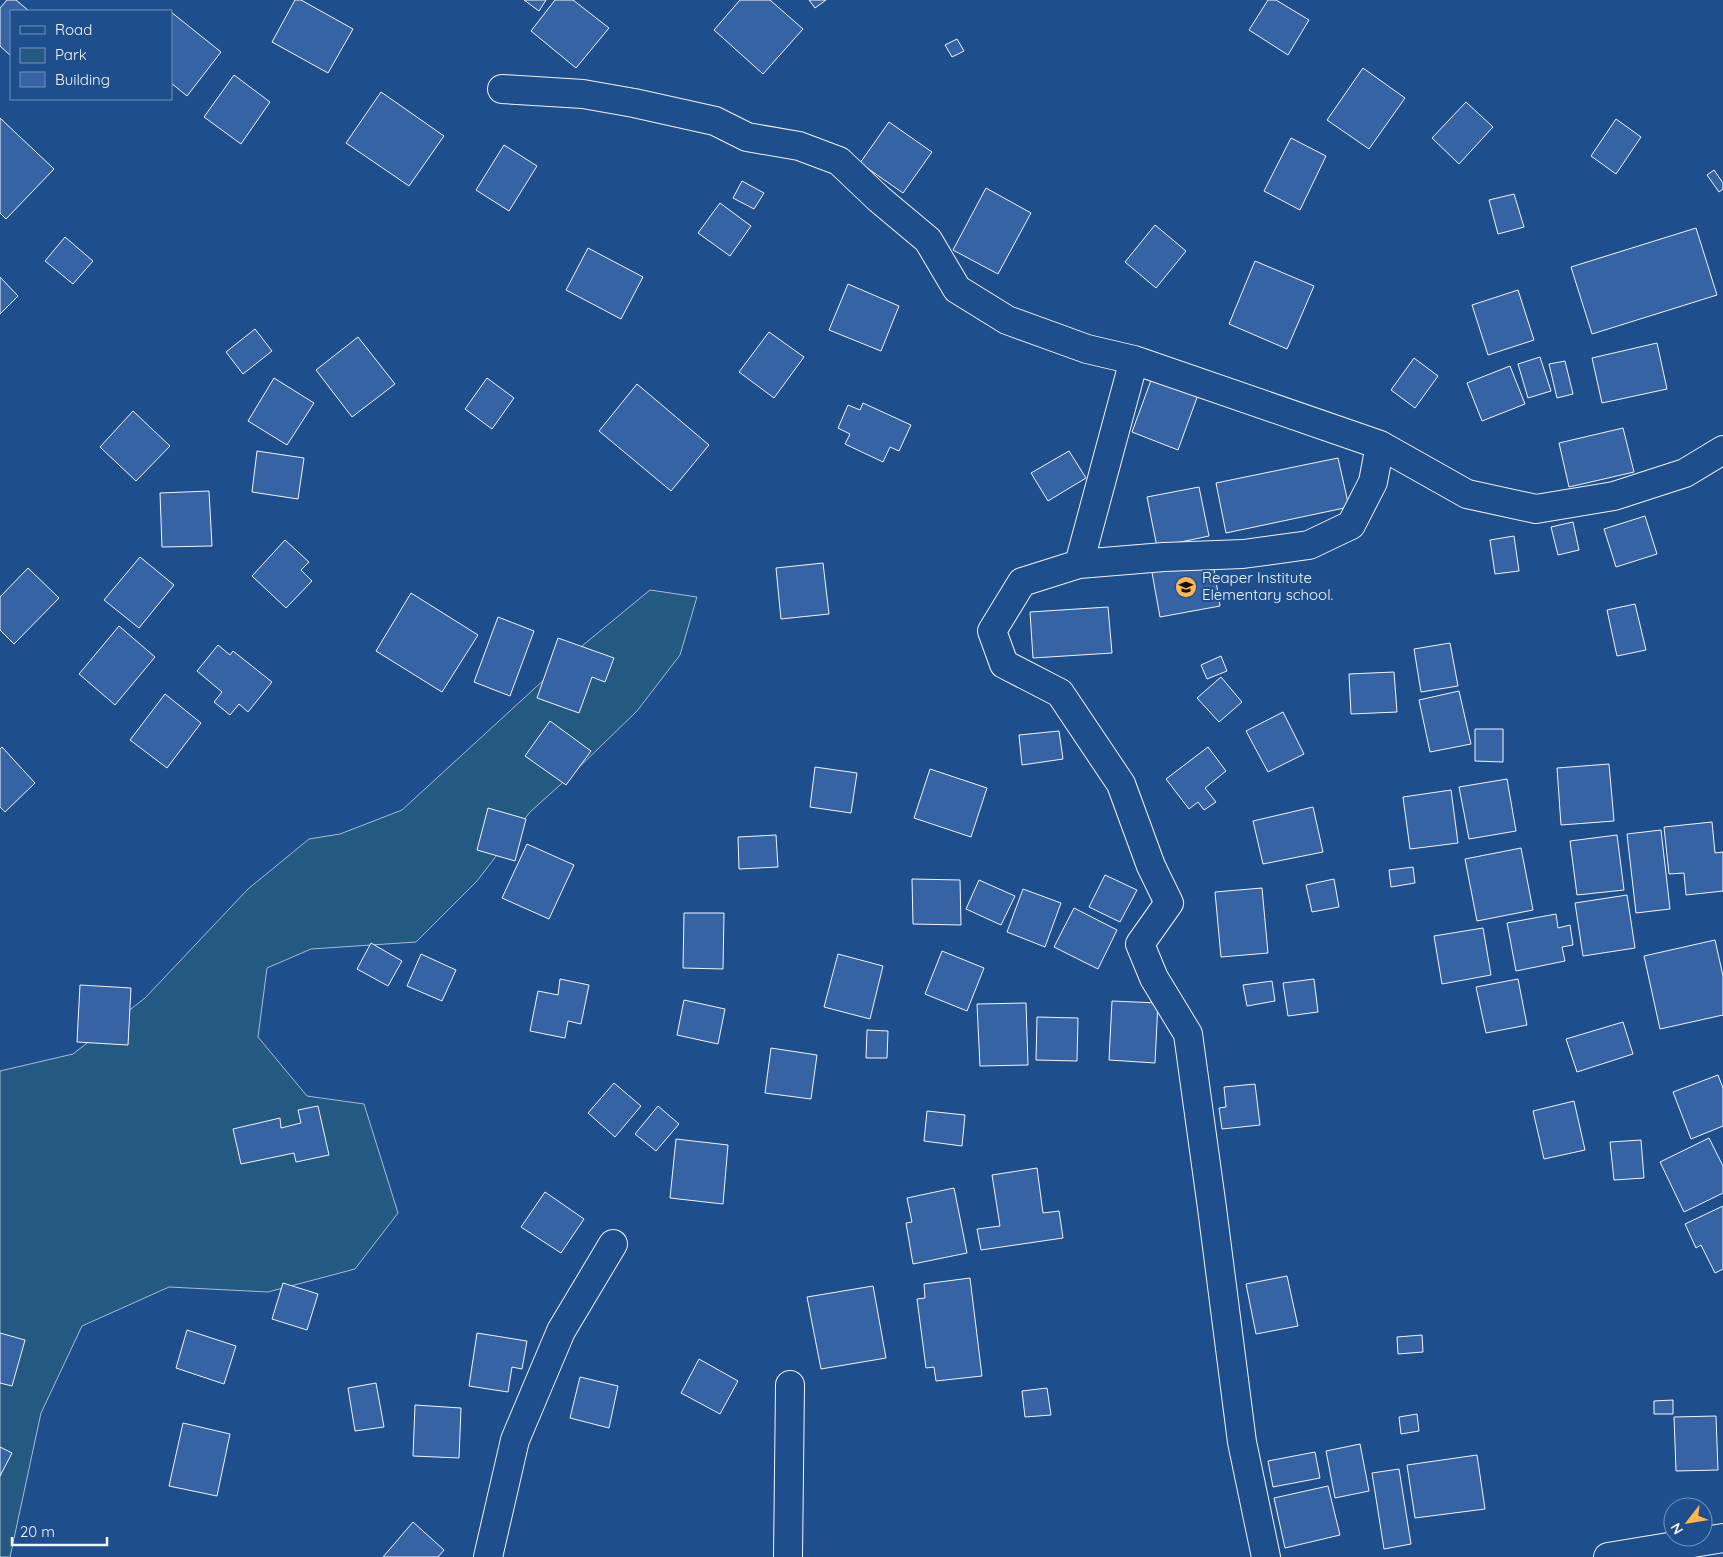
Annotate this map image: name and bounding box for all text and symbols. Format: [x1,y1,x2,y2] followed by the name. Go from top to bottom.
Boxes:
[10,10,172,100] legend
[55,20,92,39] text: Road
[55,45,87,64] text: Park
[55,70,110,89] text: Building
[1202,568,1333,604] place label: Reaper Institute Elementary school.
[1174,575,1198,599] school or university icon: Reaper Institute Elementary school.
[1663,1497,1713,1547] north arrow
[12,1514,108,1546] scale bar
[1666,1520,1687,1538] text: N
[20,1522,55,1541] text: 20 m

